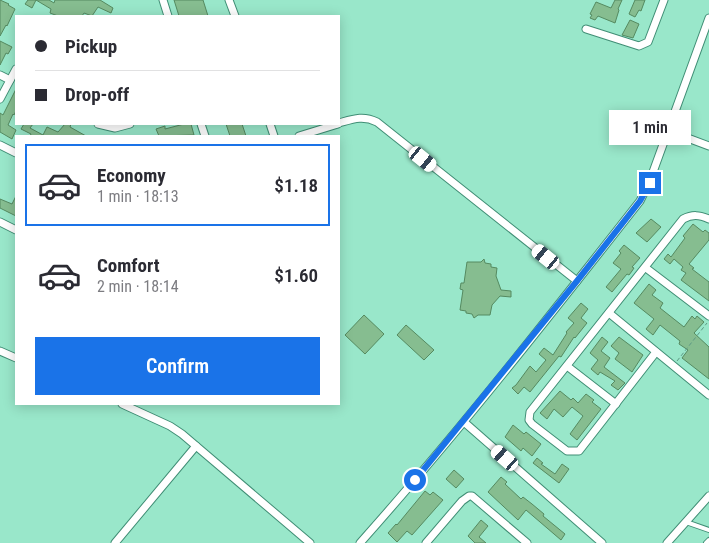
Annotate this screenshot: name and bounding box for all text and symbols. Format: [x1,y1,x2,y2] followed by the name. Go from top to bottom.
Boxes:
[65,35,117,58] text: Pickup
[65,83,129,106] text: Drop-off
[609,110,691,146] callout: 1 min
[632,118,668,137] text: 1 min
[406,144,439,174] car
[37,163,82,208] icon: car
[97,164,166,187] text: Economy
[639,172,661,194] route end
[274,174,318,197] text: $1.18
[97,187,179,206] text: 1 min · 18:13
[529,242,562,272] car
[37,253,82,298] icon: car
[97,254,160,277] text: Comfort
[274,264,318,287] text: $1.60
[97,277,179,296] text: 2 min · 18:14
[35,337,320,395] button: Confirm
[488,442,521,474] car
[404,469,426,491] route start

